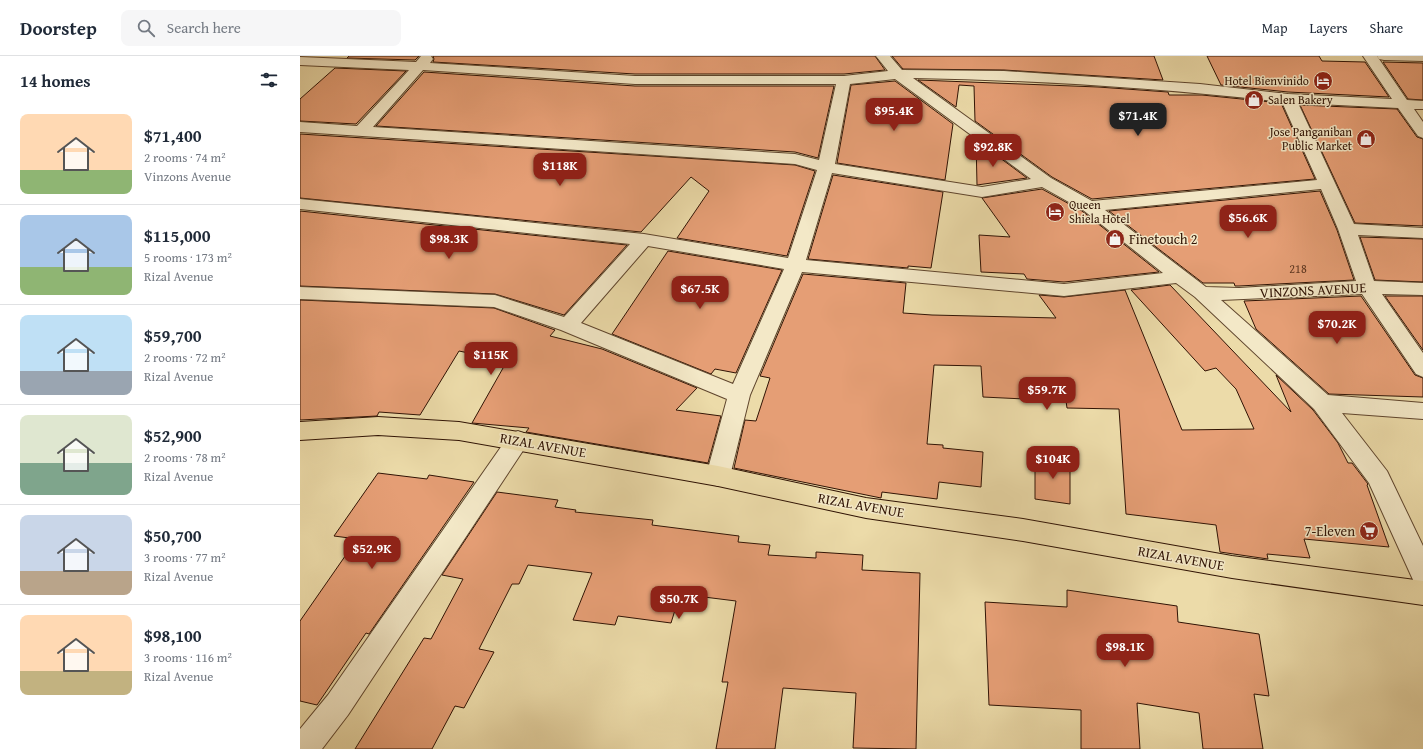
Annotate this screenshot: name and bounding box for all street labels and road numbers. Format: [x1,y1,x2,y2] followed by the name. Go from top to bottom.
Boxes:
[1259,277,1367,303] street label: VINZONS AVENUE
[498,428,588,462] street label: RIZAL AVENUE
[816,488,906,522] street label: RIZAL AVENUE
[1136,541,1226,575] street label: RIZAL AVENUE

